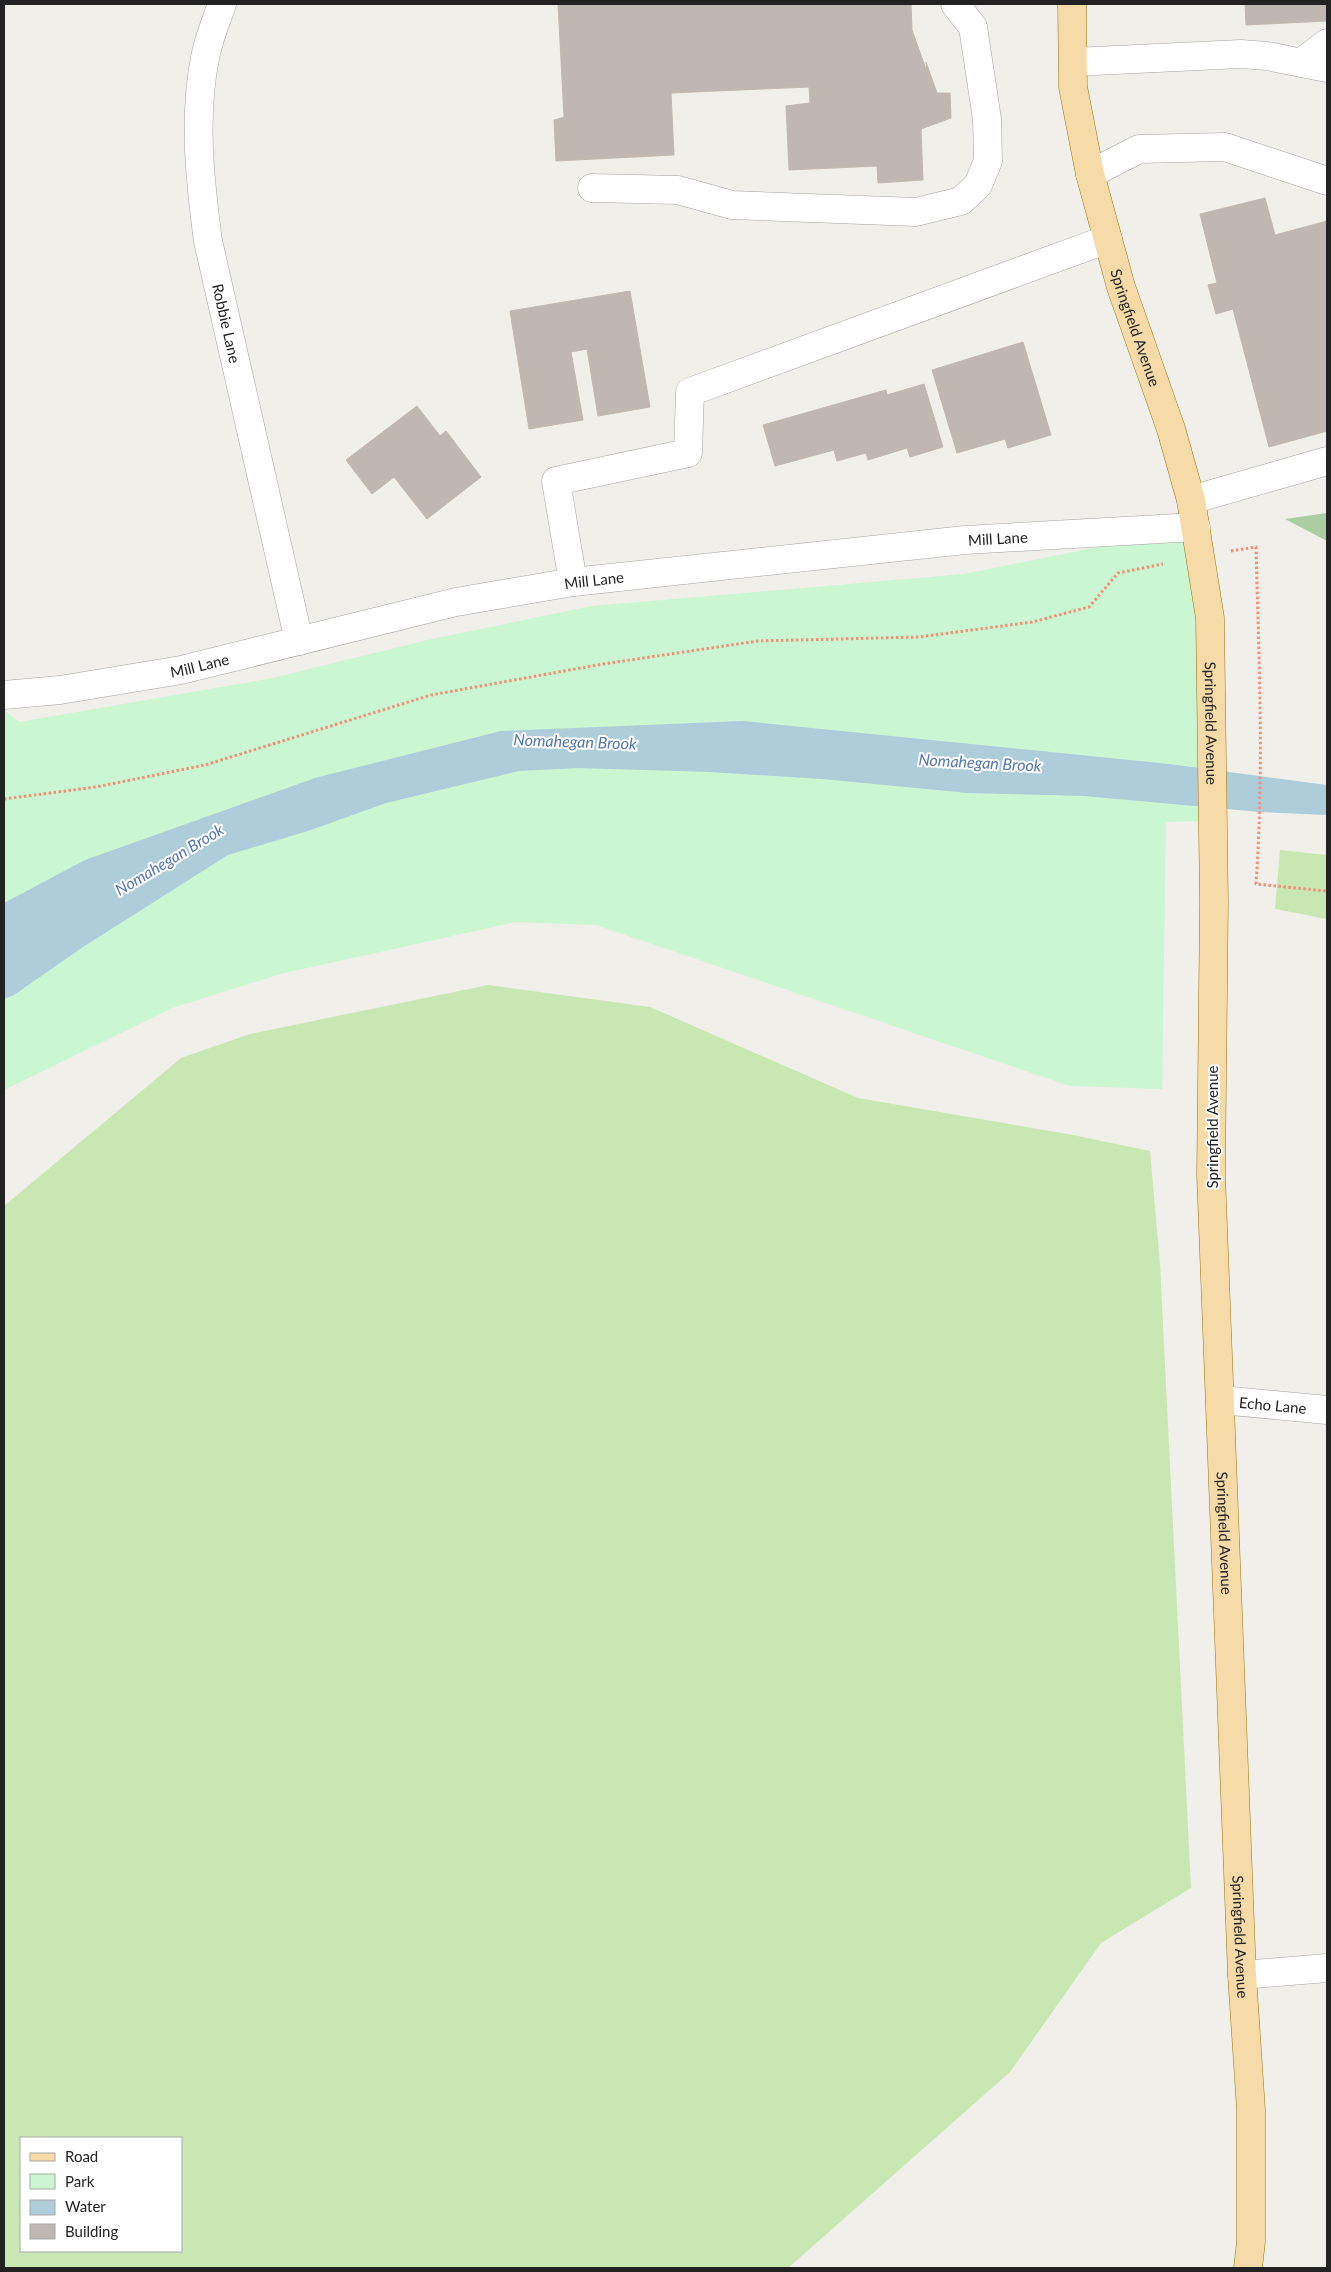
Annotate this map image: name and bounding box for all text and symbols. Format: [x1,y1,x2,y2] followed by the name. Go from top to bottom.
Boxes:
[1107,267,1164,389] street label: Springfield Avenue
[209,282,245,365] street label: Robbie Lane
[967,527,1028,549] street label: Mill Lane
[563,568,625,592] street label: Mill Lane
[169,649,231,681] street label: Mill Lane
[1202,662,1221,785] street label: Springfield Avenue
[513,729,637,753] water label: Nomahegan Brook
[918,749,1042,775] water label: Nomahegan Brook
[111,819,227,899] water label: Nomahegan Brook
[1203,1065,1221,1189] street label: Springfield Avenue
[1238,1393,1307,1417] street label: Echo Lane
[1213,1471,1236,1595] street label: Springfield Avenue
[1229,1875,1253,1999] street label: Springfield Avenue
[20,2137,182,2252] legend
[65,2147,98,2165] text: Road
[65,2172,95,2190] text: Park
[65,2197,106,2215] text: Water
[65,2222,118,2240] text: Building

